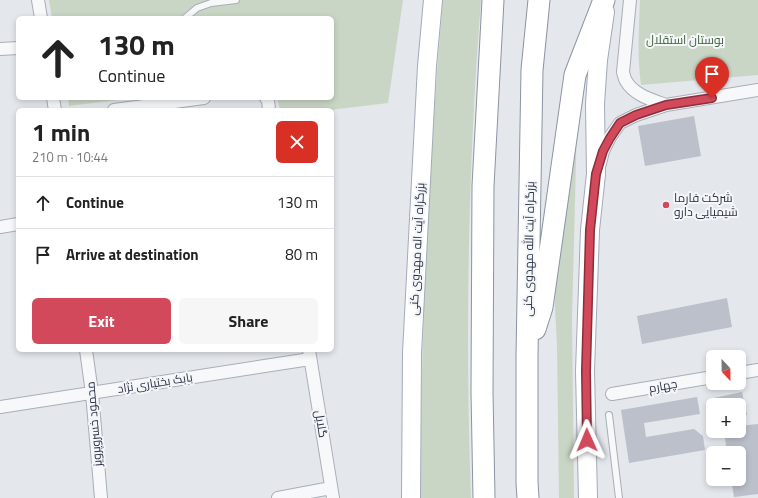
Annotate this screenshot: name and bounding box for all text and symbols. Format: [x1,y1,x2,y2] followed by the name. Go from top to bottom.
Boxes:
[98,23,175,66] text: 130 m
[646,30,724,49] park label: بوستان استقلال
[32,32,84,84] icon: ahead
[695,57,729,98] pin
[98,62,165,89] text: Continue
[701,63,723,85] icon: arrive
[32,114,90,150] text: 1 min
[276,121,318,163] button: close
[32,147,108,167] text: 210 m · 10:44
[518,181,539,317] street label: بزرگراه آیت الله مهدوی کنی
[404,182,429,316] street label: بزرگراه آیت اله مهدوی کنی
[674,188,738,221] place label: شرکت فارما شیمیایی دارو
[66,191,124,214] text: Continue
[277,191,318,214] text: 130 m
[32,192,54,214] icon: ahead
[661,200,671,210] marker: شرکت فارما شیمیایی دارو
[66,243,199,266] text: Arrive at destination
[285,243,318,266] text: 80 m
[32,244,54,266] icon: arrive
[32,298,171,344] button: Exit
[179,298,318,344] button: Share
[706,350,746,390] north arrow
[706,350,746,486] map controls
[116,367,194,398] street label: بابک بختیاری نژاد
[647,374,679,397] street label: چهارم
[80,381,107,468] street label: محمود خسروپرویز
[706,398,746,438] button: +
[310,409,333,439] street label: گلایل
[566,419,608,461] position arrow
[706,446,746,486] button: −

